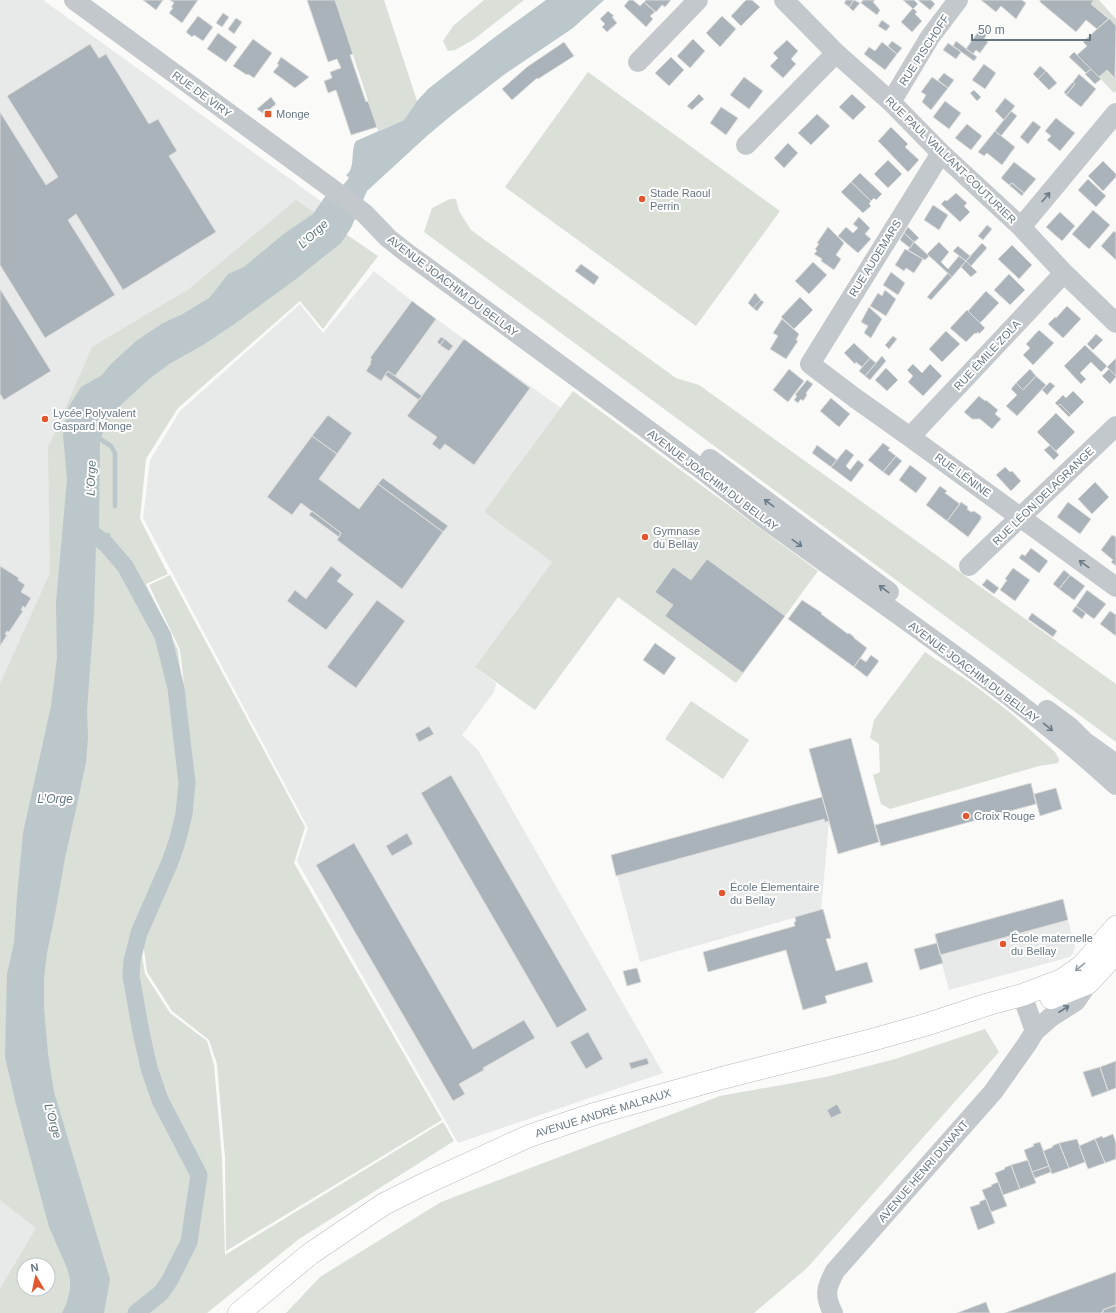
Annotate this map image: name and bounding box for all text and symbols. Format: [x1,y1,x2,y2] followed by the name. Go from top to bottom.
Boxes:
[897,12,951,88] street label: RUE PISCHOFF
[972,16,1090,42] scale bar
[978,23,1005,37] text: 50 m
[170,69,234,120] street label: RUE DE VIRY
[883,94,1019,226] street label: RUE PAUL VAILLANT-COUTURIER
[276,108,310,120] place label: Monge
[263,109,273,119] marker: Monge
[650,187,711,212] place label: Stade Raoul Perrin
[1041,192,1050,203] one-way arrow
[637,194,647,204] marker: Stade Raoul Perrin
[295,217,331,251] water label: L'Orge
[847,217,903,299] street label: RUE AUDEMARS
[386,233,521,339] street label: AVENUE JOACHIM DU BELLAY
[952,317,1023,392] street label: RUE ÉMILE ZOLA
[53,407,136,432] place label: Lycée Polyvalent Gaspard Monge
[40,414,50,424] marker: Lycée Polyvalent Gaspard Monge
[646,427,781,533] street label: AVENUE JOACHIM DU BELLAY
[990,445,1096,547] street label: RUE LÉON DELAGRANGE
[933,451,993,499] street label: RUE LÉNINE
[83,460,99,496] water label: L'Orge
[763,499,774,507] one-way arrow
[653,525,700,550] place label: Gymnase du Bellay
[640,532,650,542] marker: Gymnase du Bellay
[791,539,802,547] one-way arrow
[1079,560,1090,568] one-way arrow
[879,584,890,593] one-way arrow
[907,619,1042,725] street label: AVENUE JOACHIM DU BELLAY
[1043,723,1053,732] one-way arrow
[37,792,73,806] water label: L'Orge
[974,810,1035,822] place label: Croix Rouge
[961,811,971,821] marker: Croix Rouge
[730,881,819,906] place label: École Élementaire du Bellay
[717,888,727,898] marker: École Élementaire du Bellay
[1011,932,1093,957] place label: École maternelle du Bellay
[998,939,1008,949] marker: École maternelle du Bellay
[1075,962,1086,971] one-way arrow
[1058,1005,1069,1013] one-way arrow
[534,1086,673,1139] street label: AVENUE ANDRÉ MALRAUX
[41,1102,65,1140] water label: L'Orge
[876,1118,971,1224] street label: AVENUE HENRI DUNANT
[16,1257,56,1297] north arrow
[30,1261,39,1274] text: N

